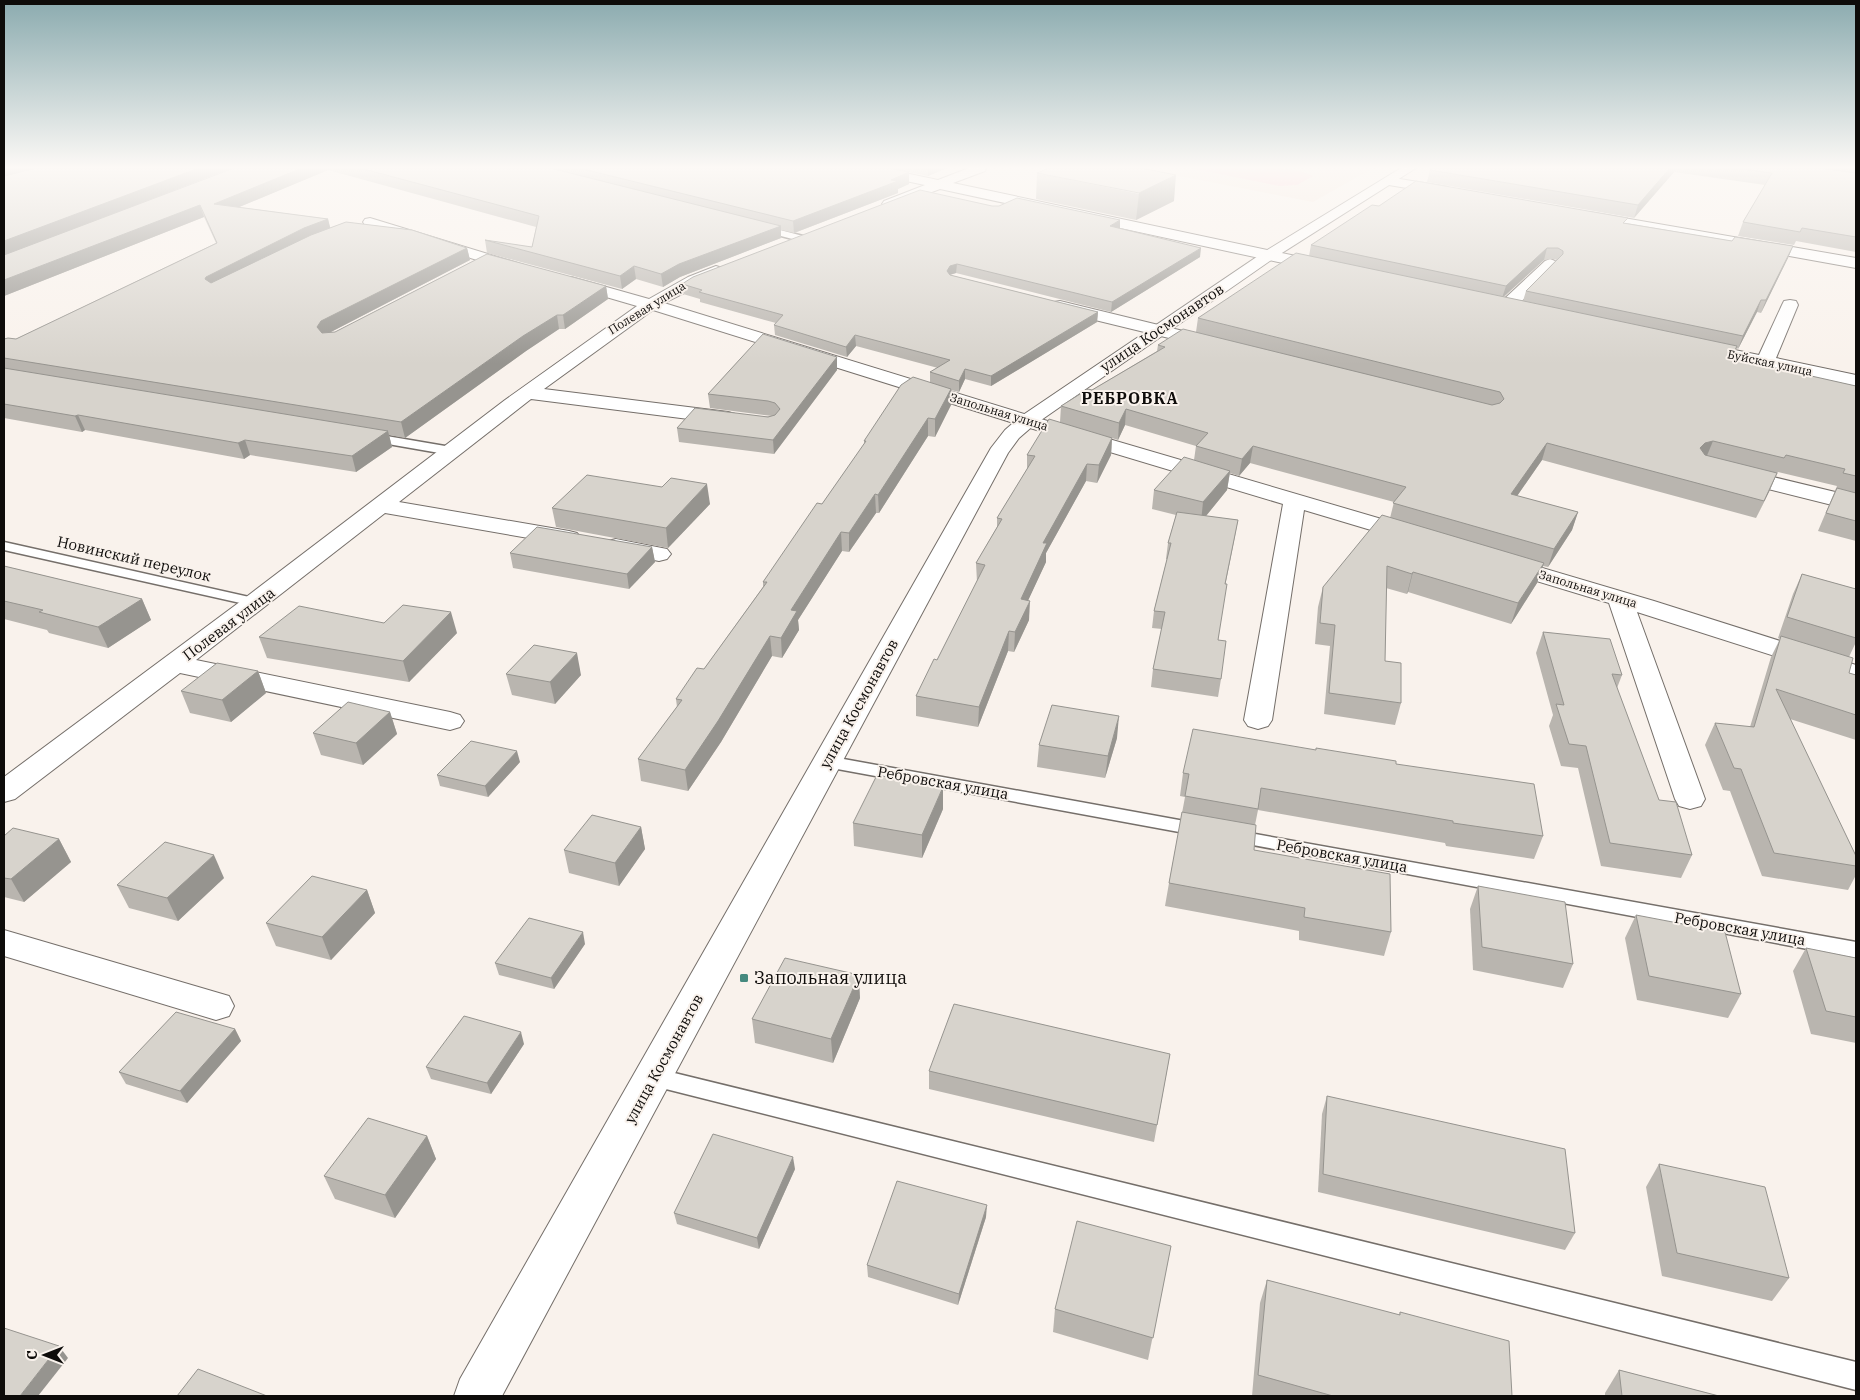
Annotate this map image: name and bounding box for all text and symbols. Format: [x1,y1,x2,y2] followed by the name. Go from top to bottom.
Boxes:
[605,278,689,337] street label: Полевая улица
[1096,279,1227,376] street label: улица Космонавтов
[1726,346,1814,379] street label: Буйская улица
[1081,388,1179,408] district label: РЕБРОВКА
[948,389,1051,434] street label: Запольная улица
[55,532,213,585] street label: Новинский переулок
[1537,566,1640,611] street label: Запольная улица
[179,583,279,664] street label: Полевая улица
[815,636,902,772] street label: улица Космонавтов
[876,762,1010,803] street label: Ребровская улица
[1275,835,1409,876] street label: Ребровская улица
[1673,908,1807,949] street label: Ребровская улица
[754,966,907,989] place label: Запольная улица
[738,972,750,984] marker: Запольная улица
[620,991,707,1127] street label: улица Космонавтов
[20,1330,70,1380] north arrow
[23,1350,41,1360] text: С

